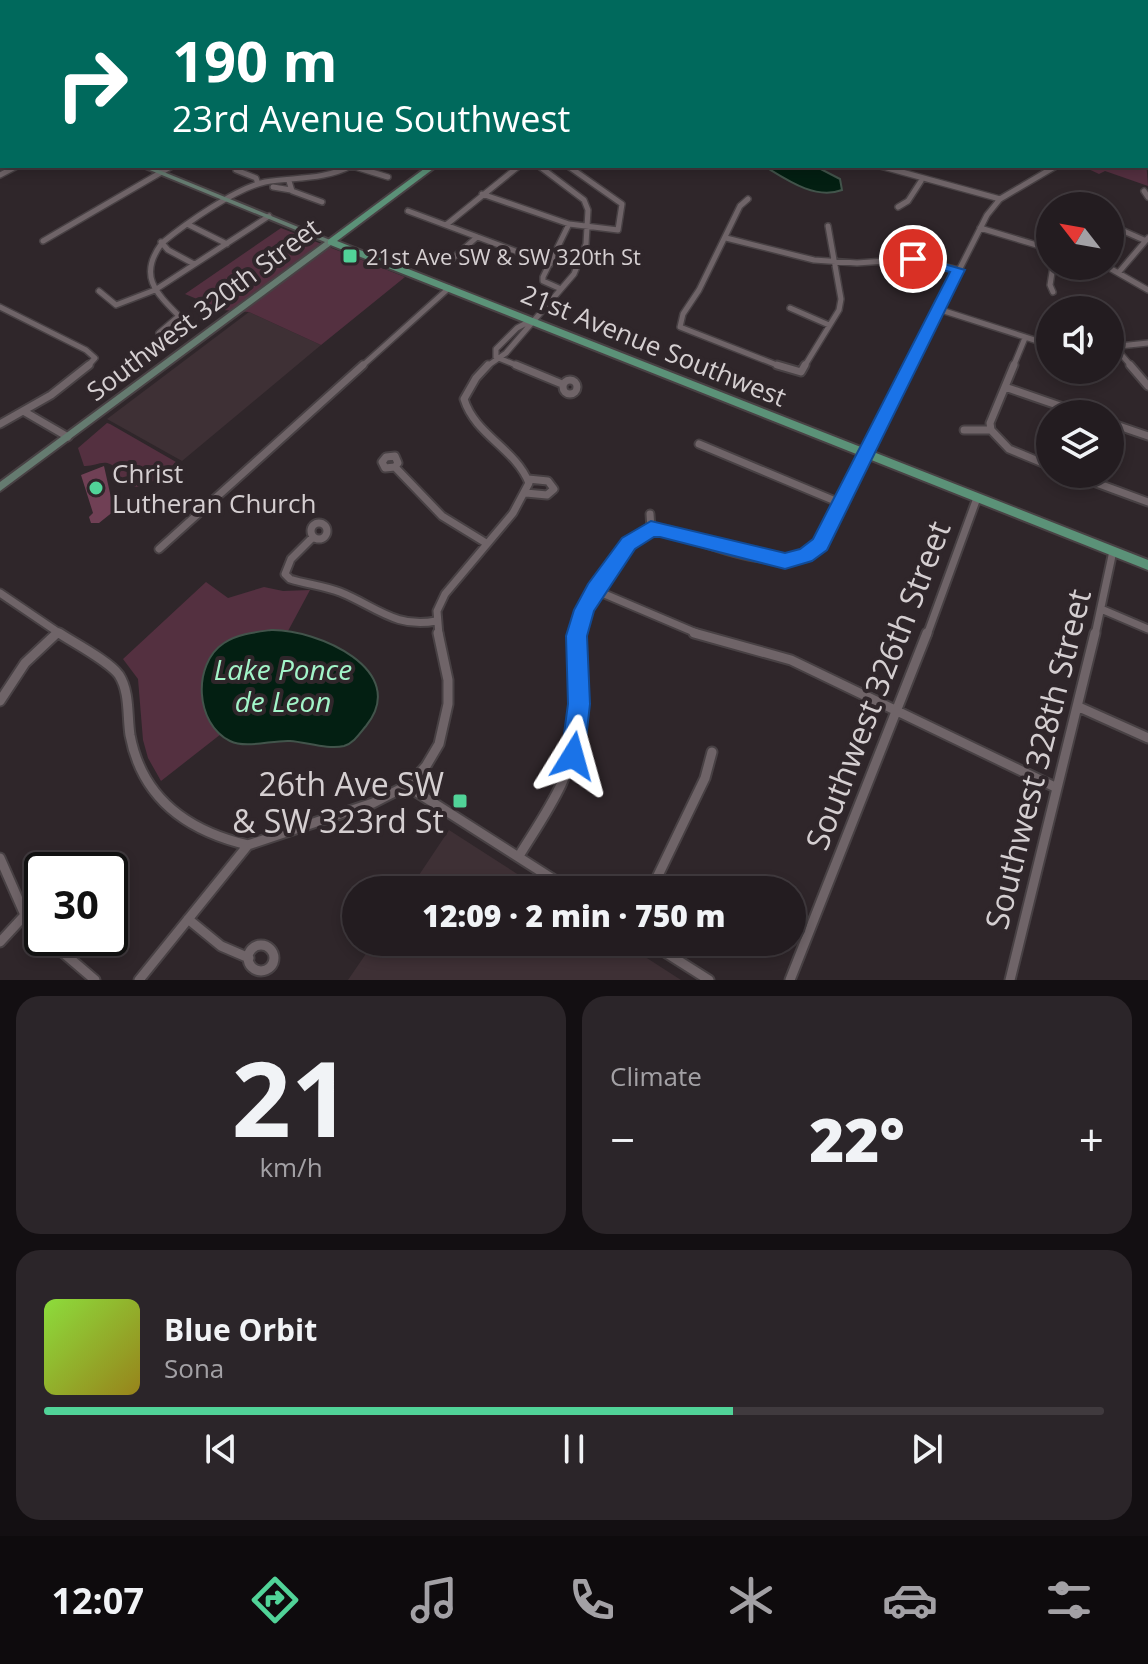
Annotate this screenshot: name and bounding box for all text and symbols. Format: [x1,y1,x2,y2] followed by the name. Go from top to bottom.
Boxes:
[172,22,338,98] text: 190 m
[40,32,144,136] icon: right
[172,94,570,143] text: 23rd Avenue Southwest
[1036,192,1124,280] north arrow
[1036,192,1124,488] map controls
[79,209,327,409] street label: Southwest 320th Street
[879,225,947,293] pin
[891,237,935,281] icon: arrive
[366,241,641,271] place label: 21st Ave SW & SW 320th St
[341,247,359,265] marker: 21st Ave SW & SW 320th St
[516,275,792,415] street label: 21st Avenue Southwest
[1036,296,1124,384] button: sound
[1036,400,1124,488] button: layers
[112,455,316,521] place label: Christ Lutheran Church
[87,479,105,497] marker: Christ Lutheran Church
[794,514,960,856] street label: Southwest 326th Street
[974,585,1100,933] street label: Southwest 328th Street
[214,650,352,720] water label: Lake Ponce de Leon
[531,714,615,798] position arrow
[232,762,444,842] place label: 26th Ave SW & SW 323rd St
[451,792,469,810] marker: 26th Ave SW & SW 323rd St
[24,852,128,956] speed limit sign: 30
[422,895,726,936] text: 12:09 · 2 min · 750 m
[232,1026,350,1167] text: 21
[610,1058,702,1094] text: Climate
[809,1098,905,1180] text: 22°
[610,1109,635,1169] text: −
[1079,1109,1104,1169] text: +
[259,1149,323,1185] text: km/h
[164,1309,317,1350] text: Blue Orbit
[164,1350,224,1386] text: Sona
[199,1427,243,1471] icon: previous
[552,1427,596,1471] icon: pause
[905,1427,949,1471] icon: next
[247,1572,303,1628] icon: directions
[406,1572,462,1628] icon: music
[564,1572,620,1628] icon: phone
[723,1572,779,1628] icon: climate
[882,1572,938,1628] icon: car
[1041,1572,1097,1628] icon: filters
[51,1576,144,1625] text: 12:07

